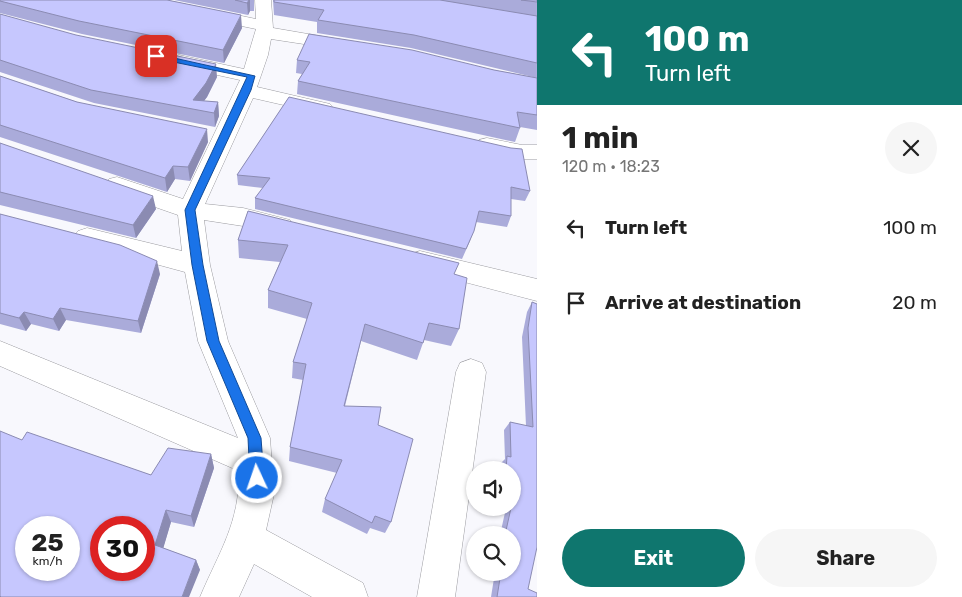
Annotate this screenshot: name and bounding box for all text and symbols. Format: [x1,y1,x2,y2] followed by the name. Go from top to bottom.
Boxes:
[645,18,750,60] text: 100 m
[562,20,627,85] icon: left
[135,35,177,77] pin
[142,42,170,70] icon: arrive
[645,60,731,87] text: Turn left
[562,120,639,156] text: 1 min
[885,122,937,174] button: close
[562,157,660,176] text: 120 m · 18:23
[562,214,590,242] icon: left
[605,216,687,239] text: Turn left
[883,216,937,239] text: 100 m
[562,289,590,317] icon: arrive
[605,291,801,314] text: Arrive at destination
[892,291,937,314] text: 20 m
[230,451,282,503] position arrow
[466,461,521,581] map controls
[466,461,521,516] button: sound
[90,516,155,581] speed limit sign: 30
[466,526,521,581] button: search
[31,528,64,557] text: 25
[562,529,745,587] button: Exit
[755,529,937,587] button: Share
[33,554,62,568] text: km/h

